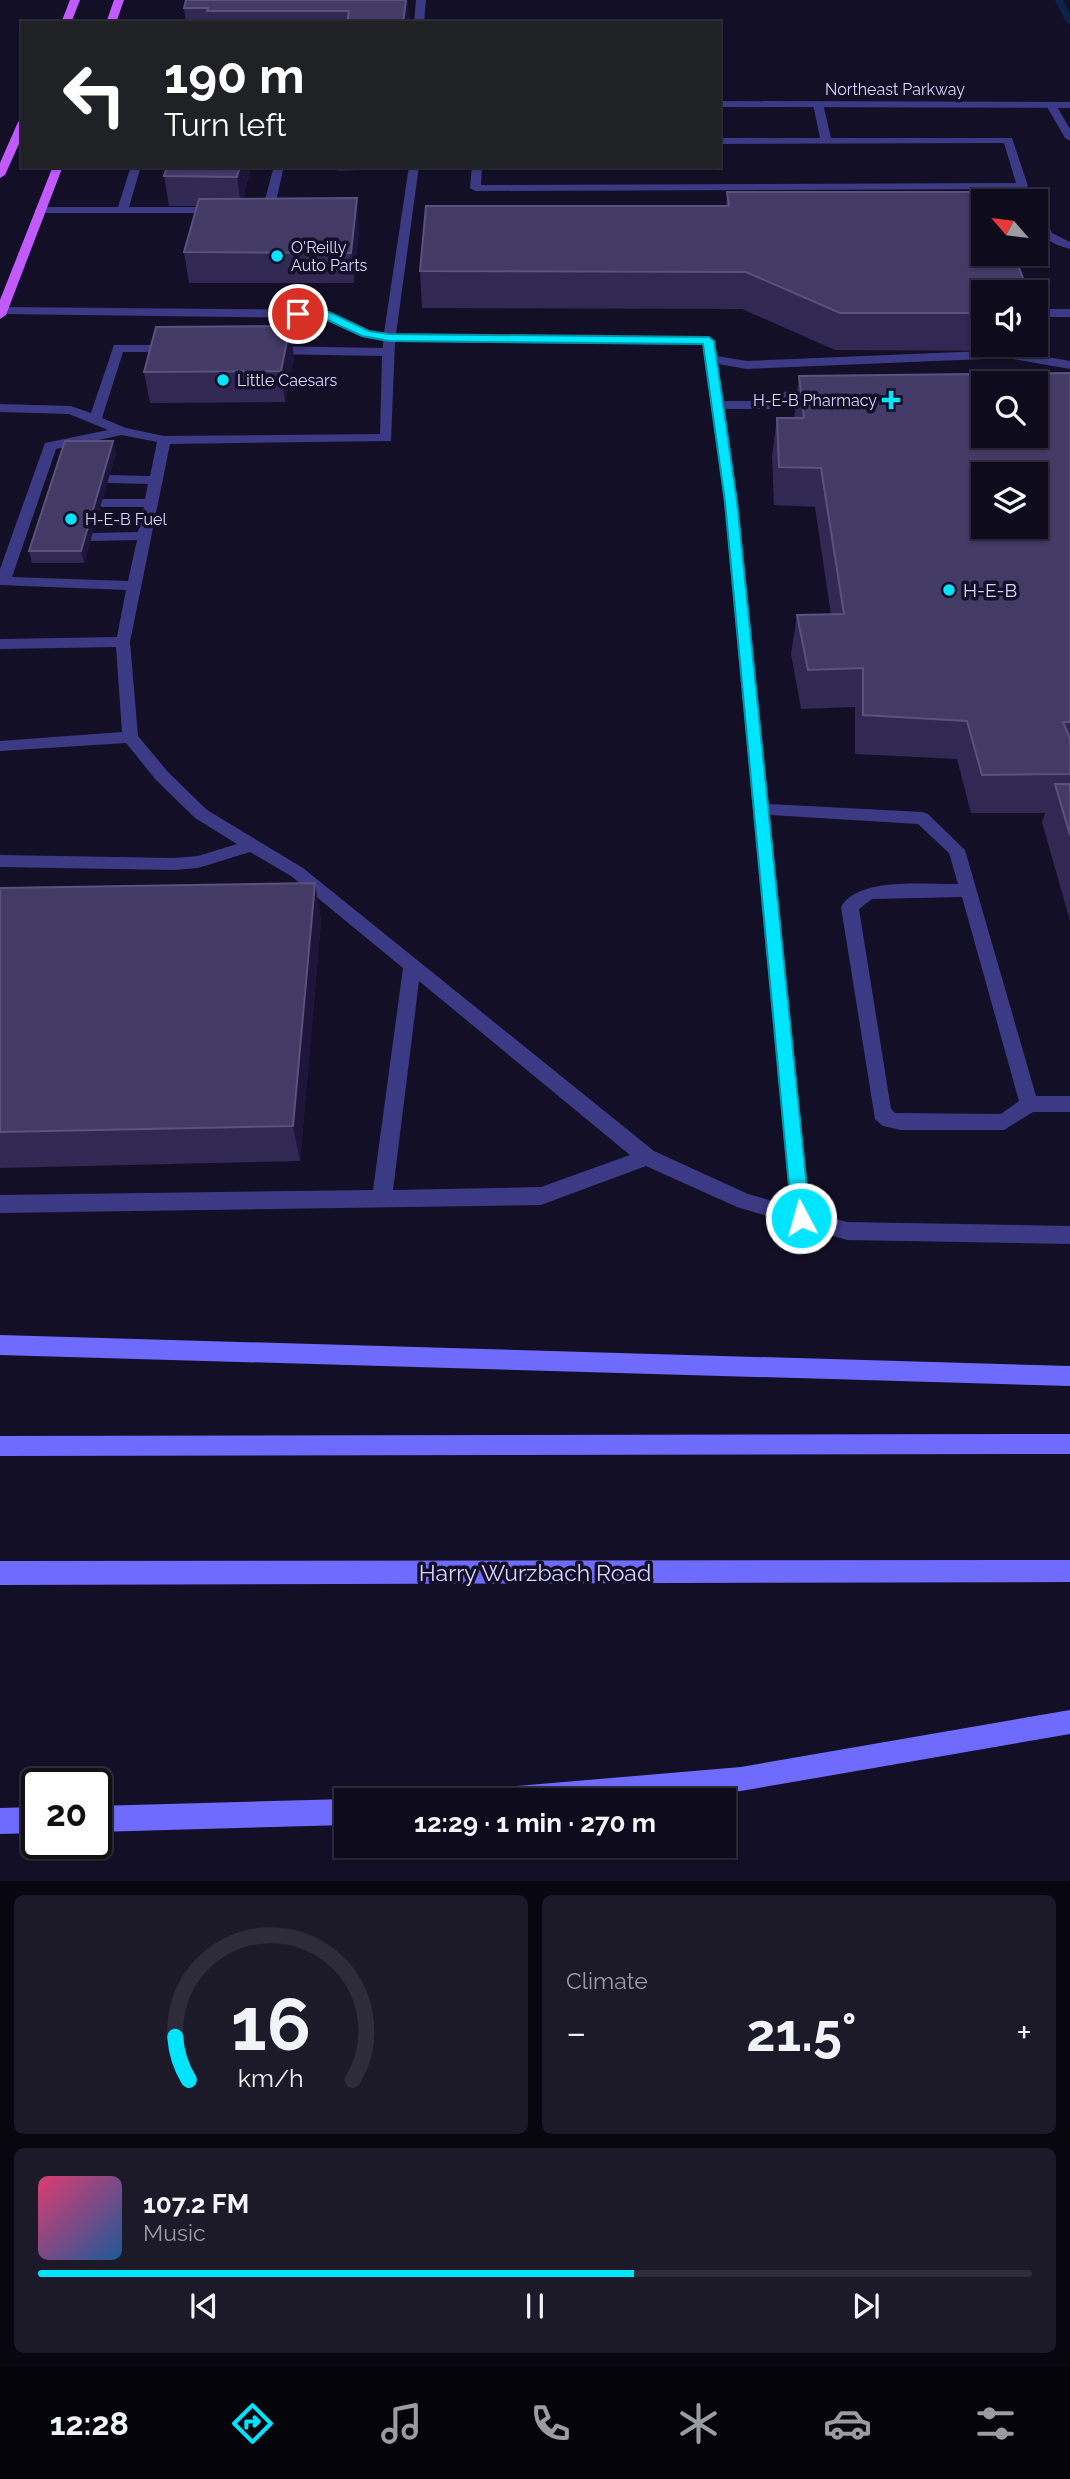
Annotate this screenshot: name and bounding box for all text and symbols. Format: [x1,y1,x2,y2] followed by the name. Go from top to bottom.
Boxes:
[164,47,305,104] text: 190 m
[49,49,140,140] icon: left
[825,80,965,99] street label: Northeast Parkway
[164,106,286,143] text: Turn left
[971,189,1048,266] north arrow
[971,189,1048,539] map controls
[291,238,368,275] place label: O'Reilly Auto Parts
[269,248,285,264] marker: O'Reilly Auto Parts
[971,280,1048,357] button: sound
[268,284,328,344] pin
[279,295,317,333] icon: arrive
[237,371,338,390] place label: Little Caesars
[971,371,1048,448] button: search
[215,372,231,388] marker: Little Caesars
[753,391,877,410] place label: H-E-B Pharmacy
[883,392,899,408] marker: H-E-B Pharmacy
[971,462,1048,539] button: layers
[85,510,168,529] place label: H-E-B Fuel
[63,511,79,527] marker: H-E-B Fuel
[963,579,1017,601] place label: H-E-B
[941,582,957,598] marker: H-E-B
[764,1181,838,1255] position arrow
[419,1559,651,1586] street label: Harry Wurzbach Road
[21,1768,112,1859] speed limit sign: 20
[414,1808,656,1838] text: 12:29 · 1 min · 270 m
[566,1967,648,1994] text: Climate
[231,1983,311,2068] text: 16
[746,2002,857,2063] text: 21.5°
[566,2010,586,2055] text: −
[1016,2010,1032,2055] text: +
[238,2063,304,2093] text: km/h
[143,2189,249,2219] text: 107.2 FM
[143,2219,206,2246] text: Music
[185,2287,223,2325] icon: previous
[516,2287,554,2325] icon: pause
[847,2287,885,2325] icon: next
[228,2399,277,2448] icon: directions
[377,2399,426,2448] icon: music
[526,2399,575,2448] icon: phone
[674,2399,723,2448] icon: climate
[823,2399,872,2448] icon: car
[971,2399,1020,2448] icon: filters
[50,2405,129,2442] text: 12:28

